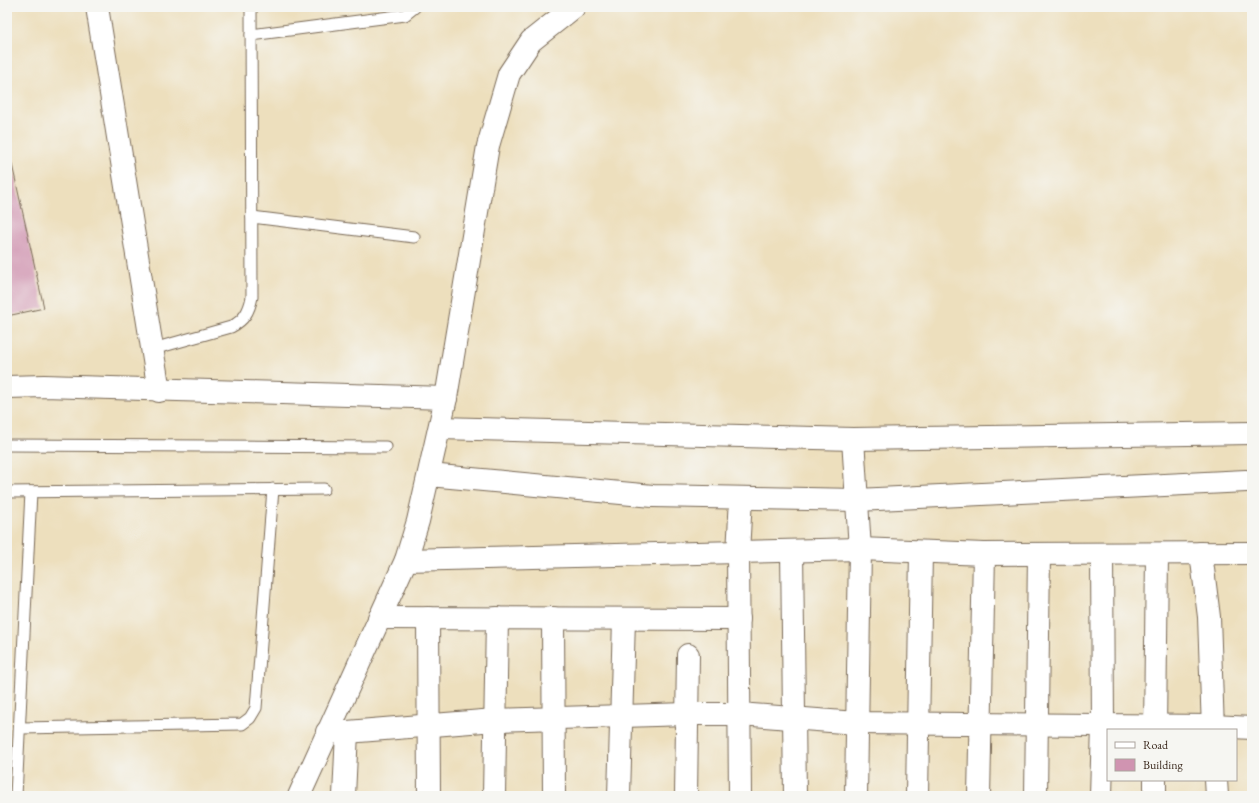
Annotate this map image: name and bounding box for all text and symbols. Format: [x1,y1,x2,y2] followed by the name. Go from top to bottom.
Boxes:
[1107,729,1237,781] legend
[1143,737,1169,753] text: Road
[1143,757,1184,773] text: Building

